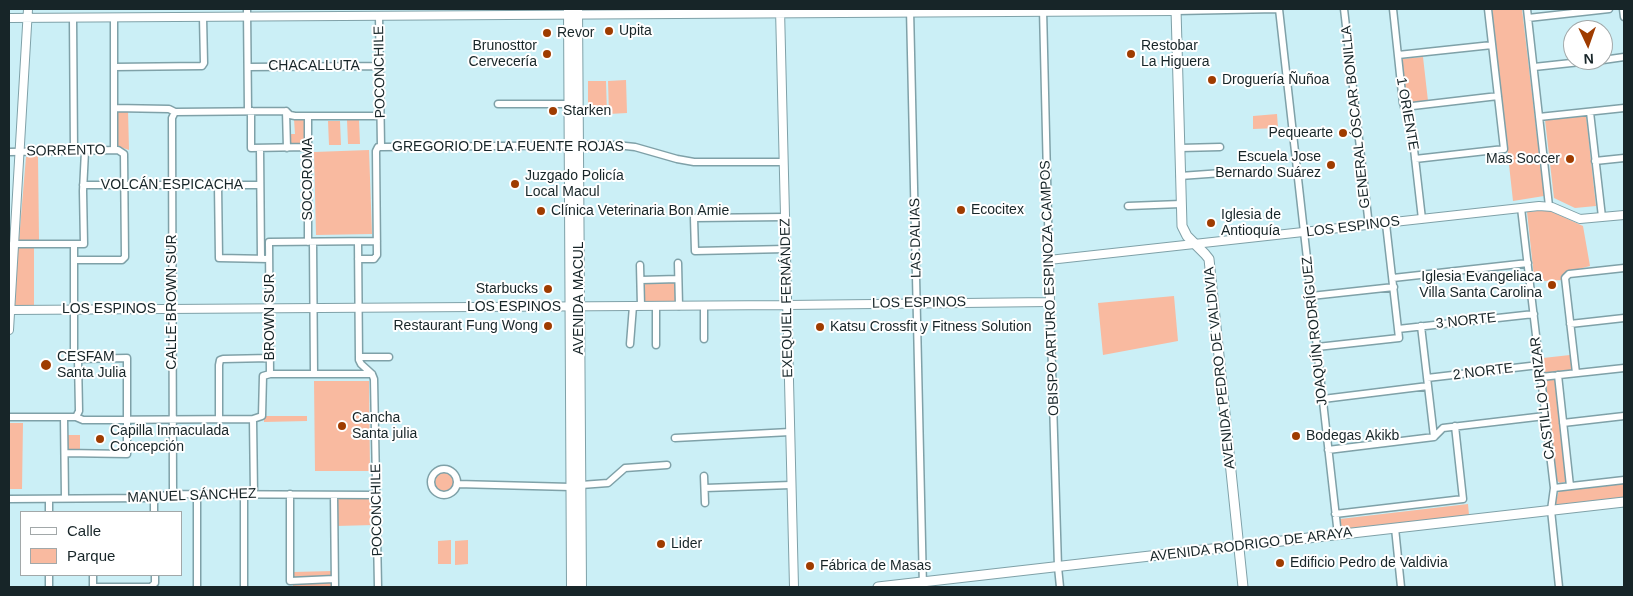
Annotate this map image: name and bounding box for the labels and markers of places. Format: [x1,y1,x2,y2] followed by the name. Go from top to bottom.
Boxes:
[619,23,652,39] place label: Upita
[557,25,594,41] place label: Revor
[603,25,615,37] marker: Upita
[541,27,553,39] marker: Revor
[469,38,537,70] place label: Brunosttor Cervecería
[1141,38,1209,70] place label: Restobar La Higuera
[541,48,553,60] marker: Brunosttor Cervecería
[1125,48,1137,60] marker: Restobar La Higuera
[1222,72,1329,88] place label: Droguería Ñuñoa
[1206,74,1218,86] marker: Droguería Ñuñoa
[563,103,611,119] place label: Starken
[547,105,559,117] marker: Starken
[1268,125,1333,141] place label: Pequearte
[1337,127,1349,139] marker: Pequearte
[1215,149,1321,182] place label: Escuela Jose Bernardo Suárez
[1486,151,1560,167] place label: Mas Soccer
[1564,153,1576,165] marker: Mas Soccer
[1325,159,1337,171] marker: Escuela Jose Bernardo Suárez
[525,168,624,200] place label: Juzgado Policía Local Macul
[509,178,521,190] marker: Juzgado Policía Local Macul
[971,202,1024,218] place label: Ecocitex
[551,203,729,219] place label: Clínica Veterinaria Bon Amie
[955,204,967,216] marker: Ecocitex
[535,205,547,217] marker: Clínica Veterinaria Bon Amie
[1221,207,1281,240] place label: Iglesia de Antioquía
[1205,217,1217,229] marker: Iglesia de Antioquía
[1419,269,1542,302] place label: Iglesia Evangeliaca Villa Santa Carolina
[1546,279,1558,291] marker: Iglesia Evangeliaca Villa Santa Carolina
[476,281,538,297] place label: Starbucks
[542,283,554,295] marker: Starbucks
[394,318,538,334] place label: Restaurant Fung Wong
[830,319,1032,335] place label: Katsu Crossfit y Fitness Solution
[542,320,554,332] marker: Restaurant Fung Wong
[814,321,826,333] marker: Katsu Crossfit y Fitness Solution
[57,349,126,382] place label: CESFAM Santa Julia
[39,358,53,372] marker: CESFAM Santa Julia
[352,410,417,442] place label: Cancha Santa julia
[336,420,348,432] marker: Cancha Santa julia
[110,423,229,456] place label: Capilla Inmaculada Concepción
[1306,428,1399,444] place label: Bodegas Akikb
[1290,430,1302,442] marker: Bodegas Akikb
[94,433,106,445] marker: Capilla Inmaculada Concepción
[671,536,702,552] place label: Lider
[655,538,667,550] marker: Lider
[1290,555,1448,571] place label: Edificio Pedro de Valdivia
[1274,557,1286,569] marker: Edificio Pedro de Valdivia
[820,558,931,574] place label: Fábrica de Masas
[804,560,816,572] marker: Fábrica de Masas

